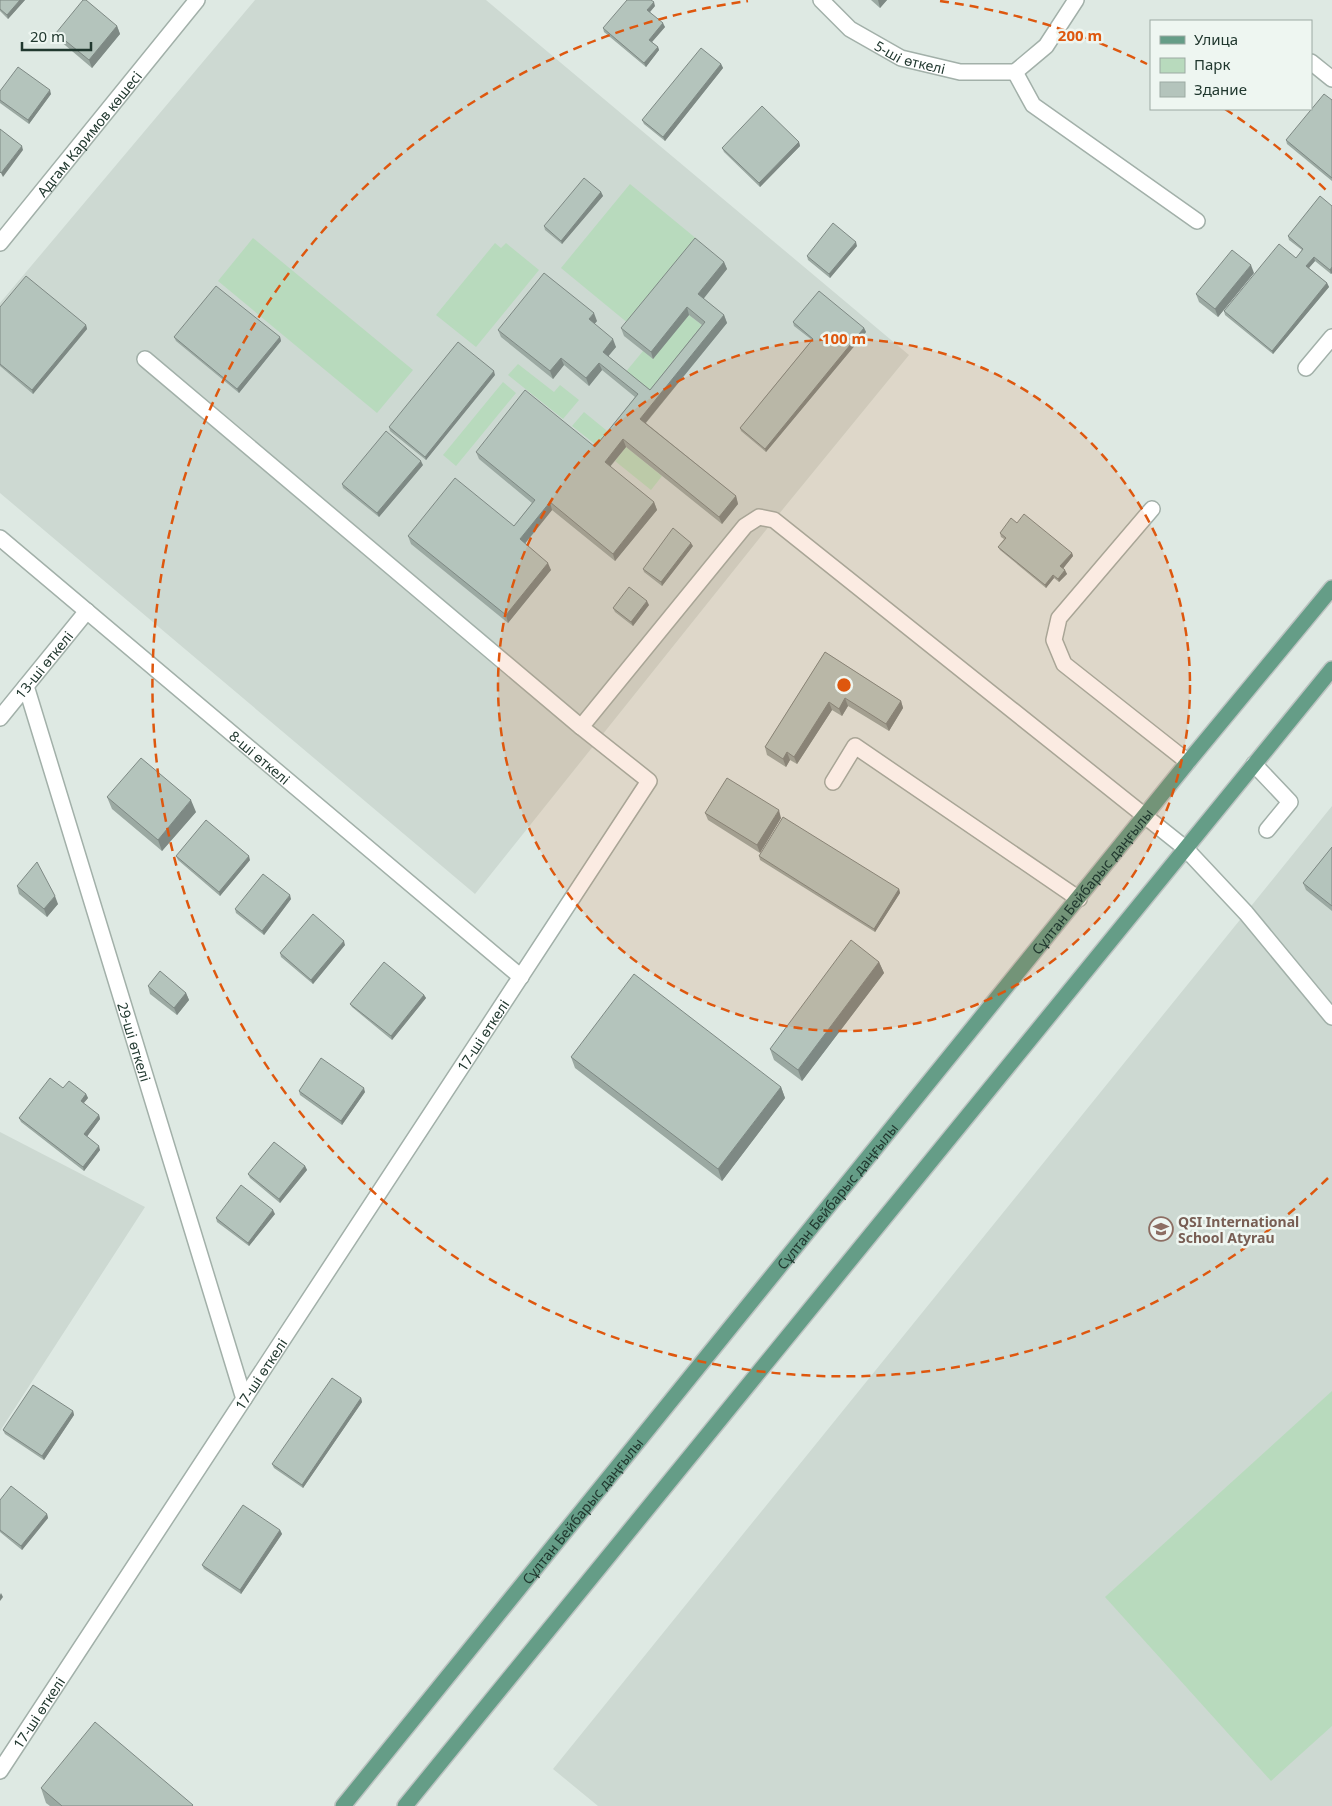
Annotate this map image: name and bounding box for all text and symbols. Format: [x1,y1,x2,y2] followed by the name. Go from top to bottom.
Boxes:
[22,20,91,52] scale bar
[1150,20,1312,110] legend
[1058,25,1102,45] text: 200 m
[30,26,65,46] text: 20 m
[1194,29,1238,49] text: Улица
[871,36,947,78] street label: 5-ші өткелі
[1194,54,1230,74] text: Парк
[32,67,145,200] street label: Адгам Каримов көшесі
[1194,79,1247,99] text: Здание
[822,328,866,348] text: 100 m
[10,627,77,702] street label: 13-ші өткелі
[835,676,853,694] centre of rings
[226,726,294,788] street label: 8-ші өткелі
[1027,804,1157,958] street label: Сұлтан Бейбарыс даңғылы
[452,996,513,1075] street label: 17-ші өткелі
[114,1000,156,1084] street label: 29-ші өткелі
[772,1119,902,1273] street label: Сұлтан Бейбарыс даңғылы
[1178,1212,1299,1247] place label: QSI International School Atyrau
[1148,1216,1174,1242] school or university icon: QSI International School Atyrau
[230,1334,291,1413] street label: 17-ші өткелі
[517,1434,647,1588] street label: Сұлтан Бейбарыс даңғылы
[8,1673,69,1752] street label: 17-ші өткелі

